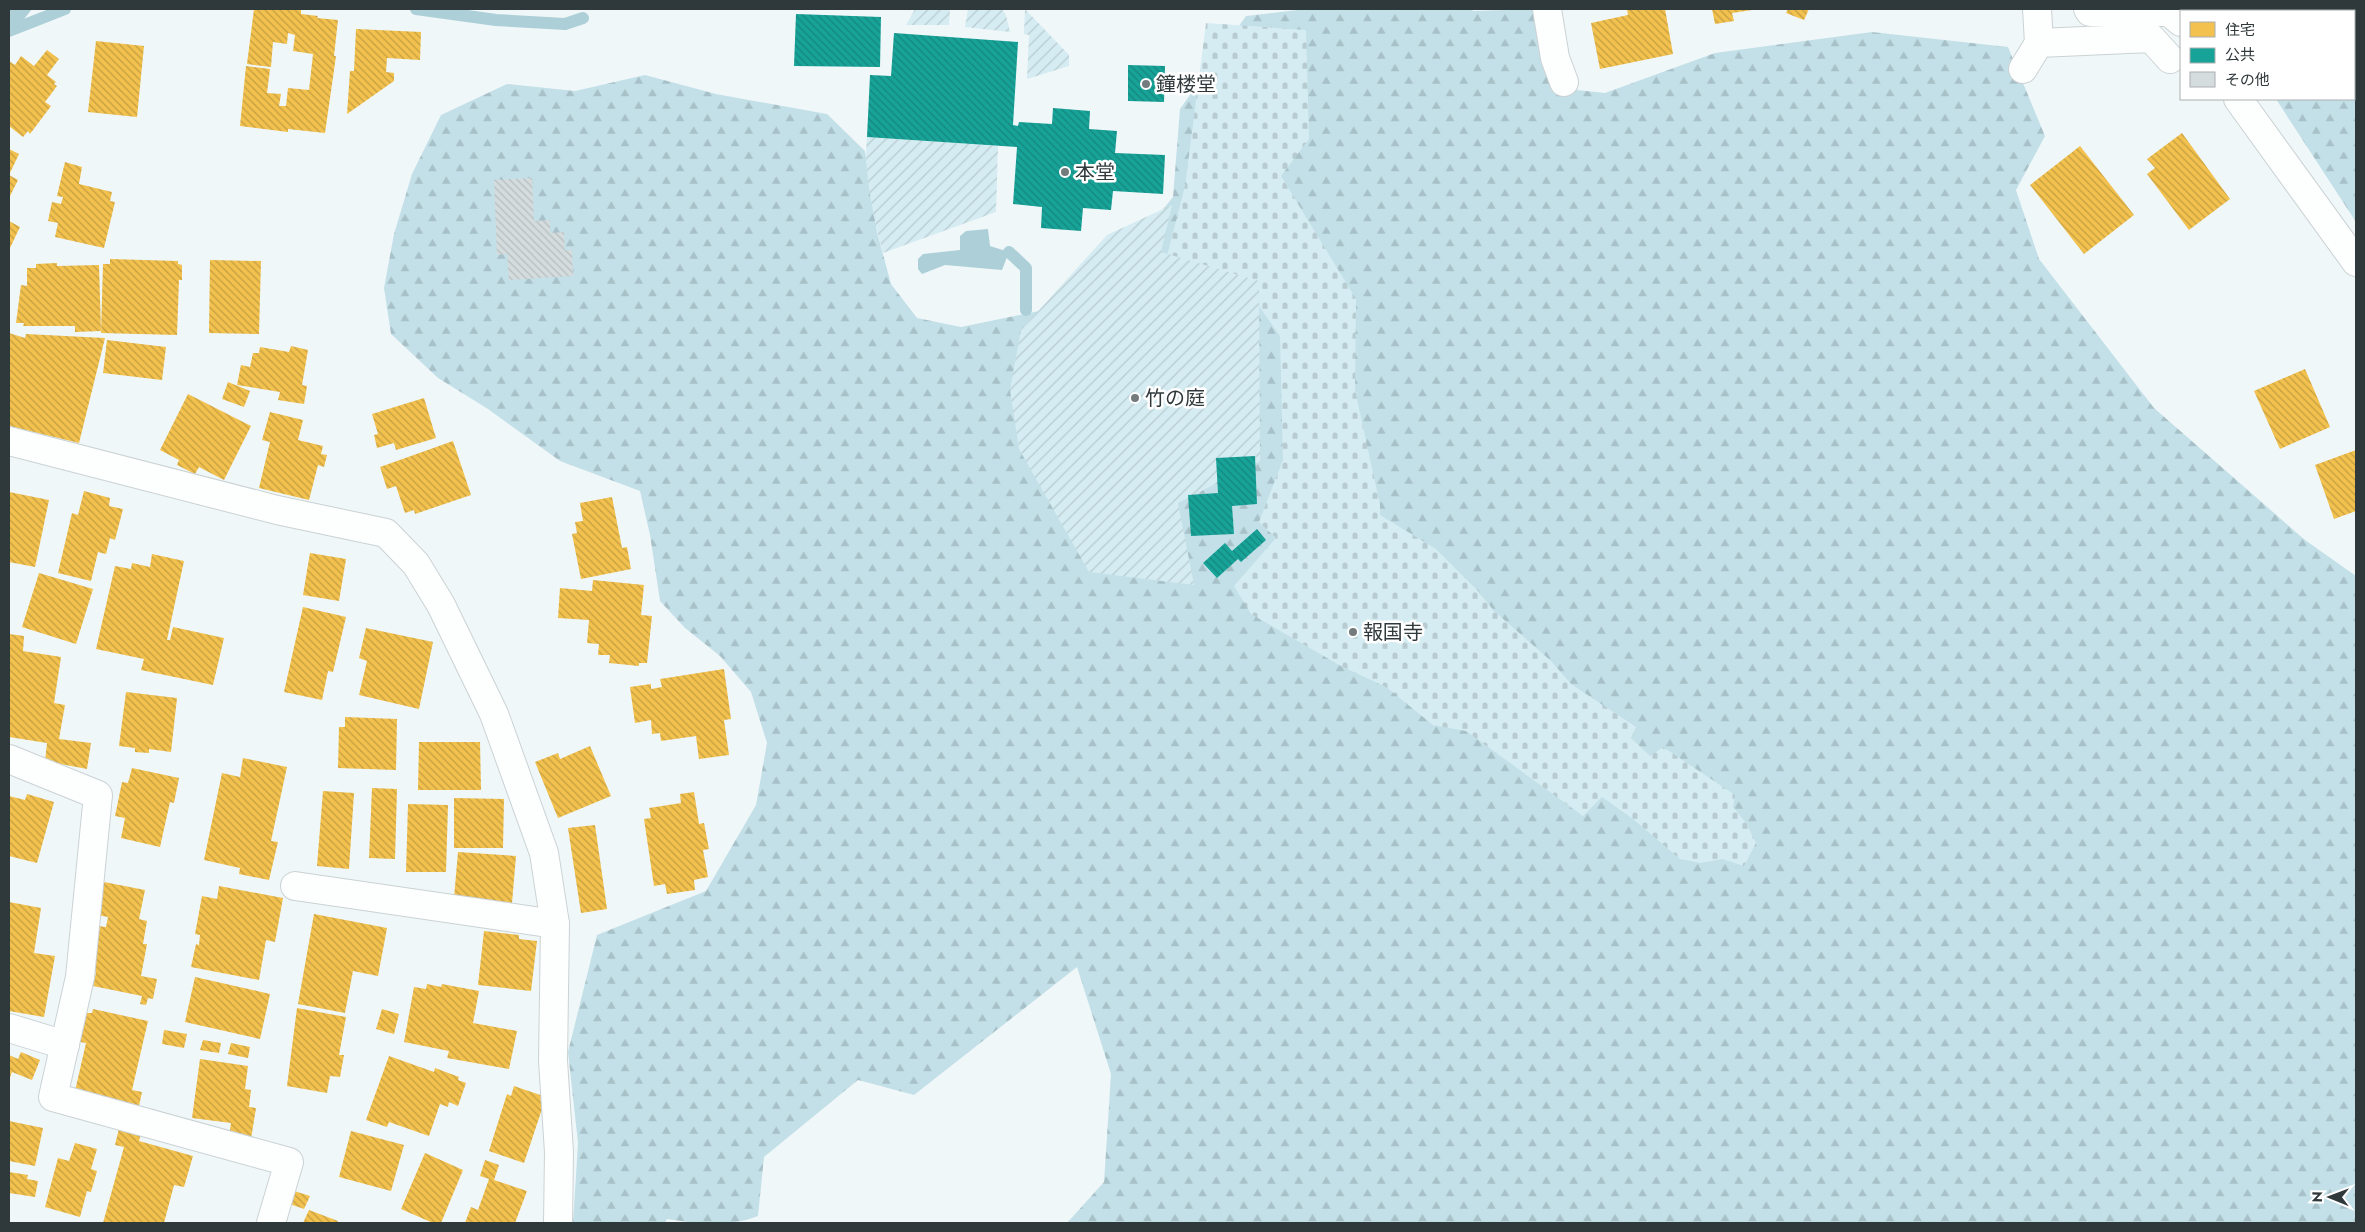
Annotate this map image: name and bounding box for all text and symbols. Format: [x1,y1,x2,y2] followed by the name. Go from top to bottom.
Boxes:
[2180,10,2355,100] legend
[2225,19,2255,41] text: 住宅
[2225,44,2255,66] text: 公共
[2225,69,2270,91] text: その他
[1156,70,1216,99] place label: 鐘楼堂
[1140,78,1152,90] marker: 鐘楼堂
[1075,158,1115,187] place label: 本堂
[1059,166,1071,178] marker: 本堂
[1145,384,1205,413] place label: 竹の庭
[1129,392,1141,404] marker: 竹の庭
[1363,618,1423,647] place label: 報国寺
[1347,626,1359,638] marker: 報国寺
[2305,1172,2355,1222] north arrow
[2307,1191,2327,1203] text: N

